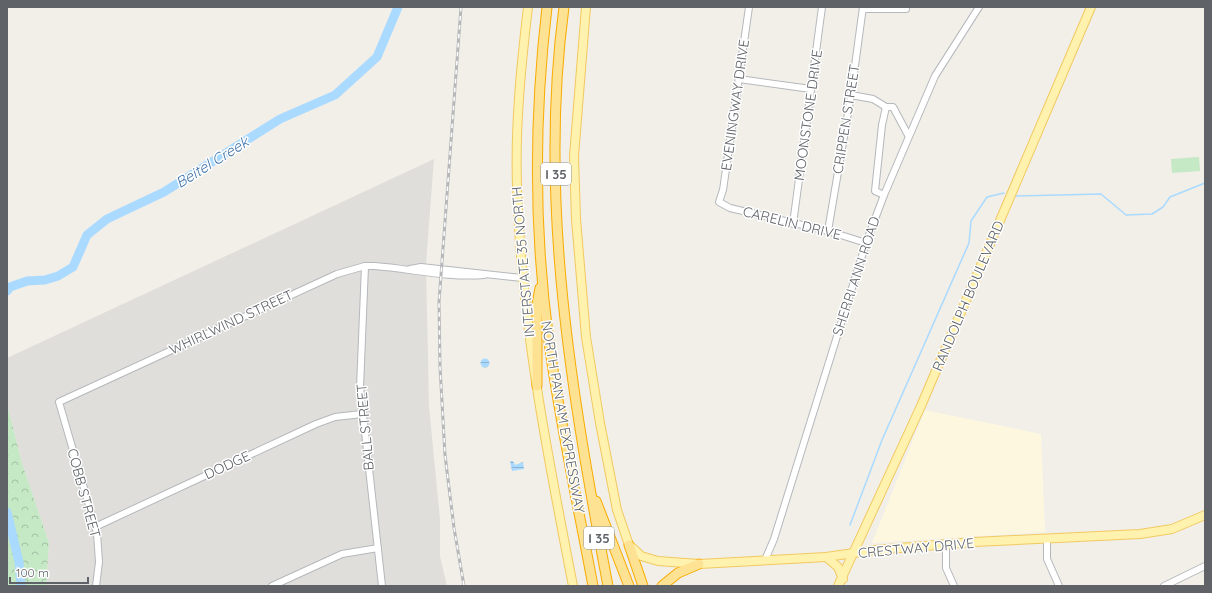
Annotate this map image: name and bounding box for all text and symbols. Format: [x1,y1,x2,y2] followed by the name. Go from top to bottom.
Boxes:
[717,38,753,172] street label: EVENINGWAY DRIVE
[790,48,826,182] street label: MOONSTONE DRIVE
[828,63,864,175] street label: CRIPPEN STREET
[172,131,254,192] water label: Beitel Creek
[541,163,571,185] road number: I 35
[507,186,539,338] street label: INTERSTATE 35 NORTH
[741,202,843,244] street label: CARELIN DRIVE
[828,214,884,338] street label: SHERRI ANN ROAD
[928,218,1008,374] street label: RANDOLPH BOULEVARD
[166,285,296,359] street label: WHIRLWIND STREET
[537,319,589,515] street label: NORTH PAN AM EXPRESSWAY
[352,383,378,471] street label: BALL STREET
[63,446,105,540] street label: COBB STREET
[201,447,253,483] street label: DODGE
[584,527,614,549] road number: I 35
[857,534,975,562] street label: CRESTWAY DRIVE
[10,559,88,585] scale bar
[16,565,49,580] text: 100 m

